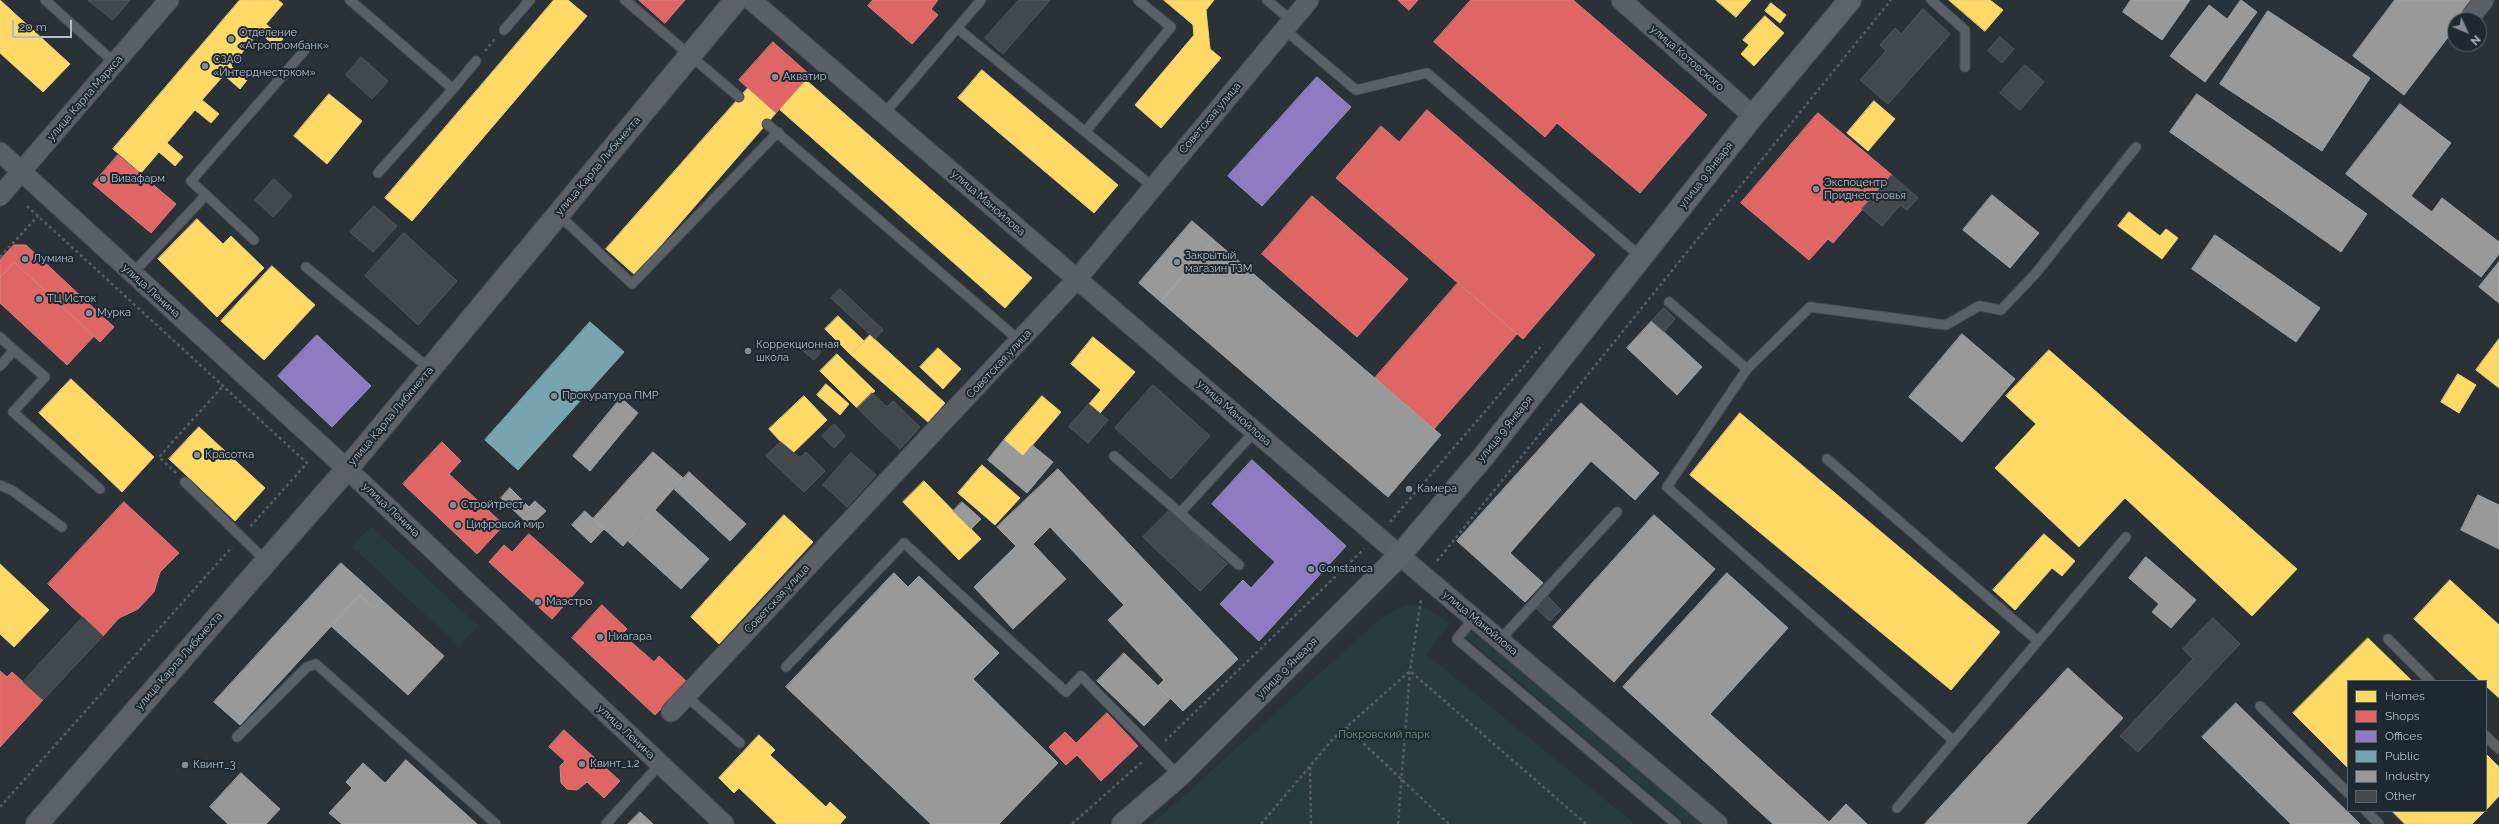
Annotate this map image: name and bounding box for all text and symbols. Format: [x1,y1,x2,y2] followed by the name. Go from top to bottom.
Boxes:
[14,12,74,38] scale bar
[2447,12,2487,52] north arrow
[19,20,47,34] text: 20 m
[1647,22,1727,94] street label: улица Котовского
[239,26,329,52] place label: Отделение «Агропромбанк»
[2468,32,2483,48] text: N
[226,34,236,44] marker: Отделение «Агропромбанк»
[44,53,126,143] street label: улица Карла Маркса
[213,53,316,79] place label: СЗАО «Интерднестрком»
[200,61,210,71] marker: СЗАО «Интерднестрком»
[783,70,827,84] place label: Акватир
[770,72,780,82] marker: Акватир
[1176,80,1244,156] street label: Советская улица
[553,114,643,218] street label: улица Карла Либкнехта
[1676,139,1736,211] street label: улица 9 Января
[948,167,1028,239] street label: улица Манойлова
[111,172,165,186] place label: Вивафарм
[98,174,108,184] marker: Вивафарм
[1824,176,1906,202] place label: Экспоцентр Приднестровья
[1811,184,1821,194] marker: Экспоцентр Приднестровья
[1185,249,1252,275] place label: Закрытый магазин ТЗМ
[33,252,74,266] place label: Лумина
[20,254,30,264] marker: Лумина
[1172,257,1182,267] marker: Закрытый магазин ТЗМ
[119,261,183,321] street label: улица Ленина
[47,292,96,306] place label: ТЦ Исток
[34,294,44,304] marker: ТЦ Исток
[97,306,131,320] place label: Мурка
[84,308,94,318] marker: Мурка
[964,327,1034,401] street label: Советская улица
[756,338,839,364] place label: Коррекционная школа
[743,346,753,356] marker: Коррекционная школа
[346,364,436,468] street label: улица Карла Либкнехта
[1194,377,1274,449] street label: улица Манойлова
[562,389,659,403] place label: Прокуратура ПМР
[549,391,559,401] marker: Прокуратура ПМР
[1474,393,1536,465] street label: улица 9 Января
[205,448,254,462] place label: Красотка
[192,450,202,460] marker: Красотка
[360,480,422,540] street label: улица Ленина
[1417,482,1457,496] place label: Камера
[1404,484,1414,494] marker: Камера
[461,498,523,512] place label: Стройтрест
[448,500,458,510] marker: Стройтрест
[466,518,544,532] place label: Цифровой мир
[453,520,463,530] marker: Цифровой мир
[742,562,812,636] street label: Советская улица
[1319,562,1373,576] place label: Constanca
[1306,564,1316,574] marker: Constanca
[1440,588,1520,658] street label: улица Манойлова
[546,595,592,609] place label: Маэстро
[533,597,543,607] marker: Маэстро
[133,609,225,713] street label: улица Карла Либкнехта
[608,630,652,644] place label: Ниагара
[595,632,605,642] marker: Ниагара
[1254,635,1320,701] street label: улица 9 Января
[2347,680,2487,812] legend
[2385,689,2425,703] text: Homes
[595,702,657,762] street label: улица Ленина
[2385,709,2420,723] text: Shops
[1338,728,1430,742] park label: Покровский парк
[2385,729,2422,743] text: Offices
[2385,749,2419,763] text: Public
[590,757,640,771] place label: Квинт_1,2
[193,758,236,772] place label: Квинт_3
[577,759,587,769] marker: Квинт_1,2
[180,760,190,770] marker: Квинт_3
[2385,769,2430,783] text: Industry
[2385,789,2416,803] text: Other

